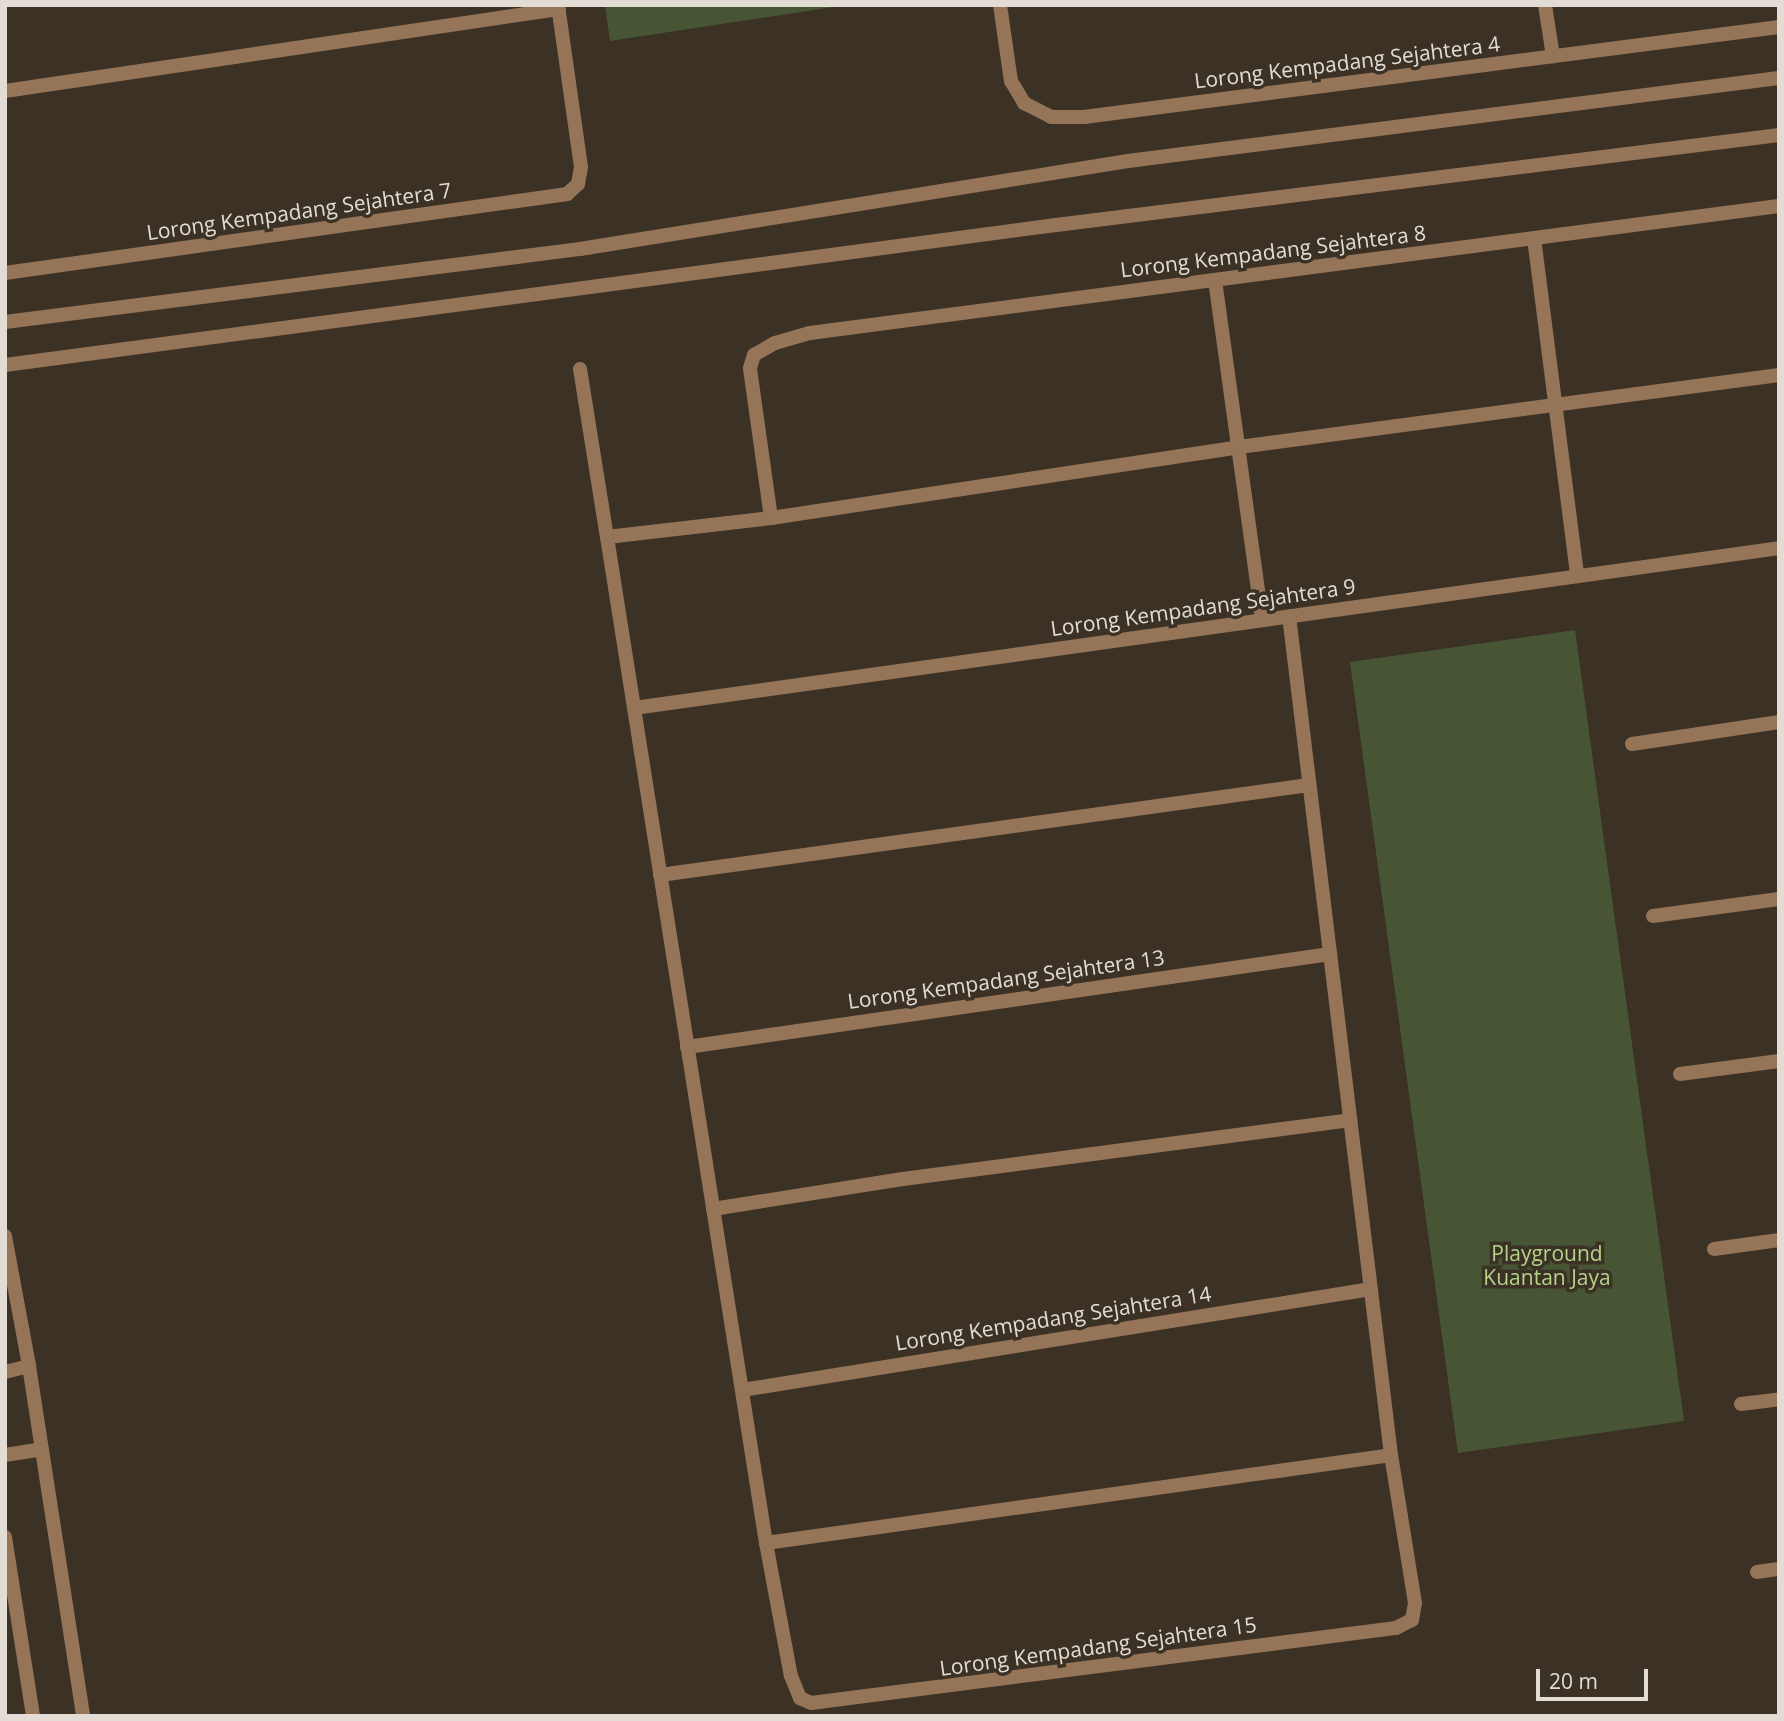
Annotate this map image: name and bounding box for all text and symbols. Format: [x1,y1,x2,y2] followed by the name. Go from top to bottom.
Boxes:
[1193,31,1501,93] street label: Lorong Kempadang Sejahtera 4
[145,177,453,245] street label: Lorong Kempadang Sejahtera 7
[1119,220,1427,282] street label: Lorong Kempadang Sejahtera 8
[1049,573,1357,641] street label: Lorong Kempadang Sejahtera 9
[846,944,1166,1014] street label: Lorong Kempadang Sejahtera 13
[1483,1240,1611,1290] park label: Playground Kuantan Jaya
[893,1281,1213,1355] street label: Lorong Kempadang Sejahtera 14
[938,1611,1258,1681] street label: Lorong Kempadang Sejahtera 15
[1539,1654,1651,1698] scale bar
[1549,1667,1598,1695] text: 20 m

